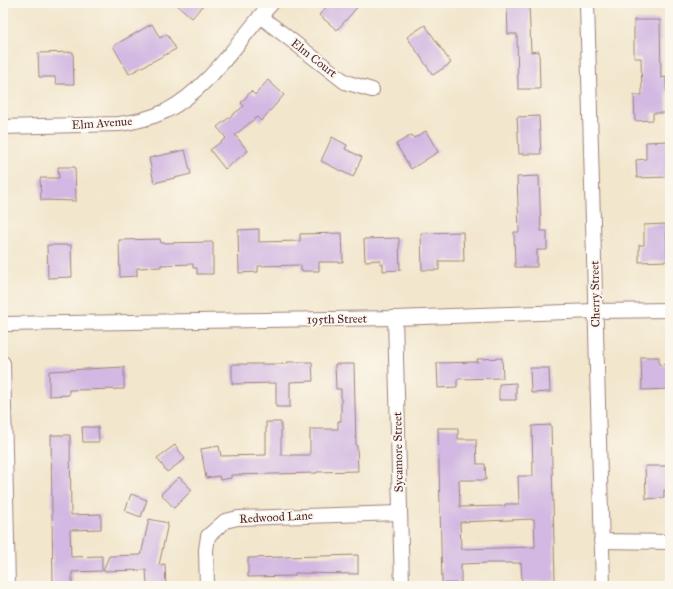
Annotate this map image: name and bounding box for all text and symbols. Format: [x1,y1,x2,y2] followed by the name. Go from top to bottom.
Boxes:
[288,36,340,81] street label: Elm Court
[71,114,133,132] street label: Elm Avenue
[587,260,603,328] street label: Cherry Street
[307,311,368,327] street label: 195th Street
[390,411,406,492] street label: Sycamore Street
[239,508,313,526] street label: Redwood Lane

